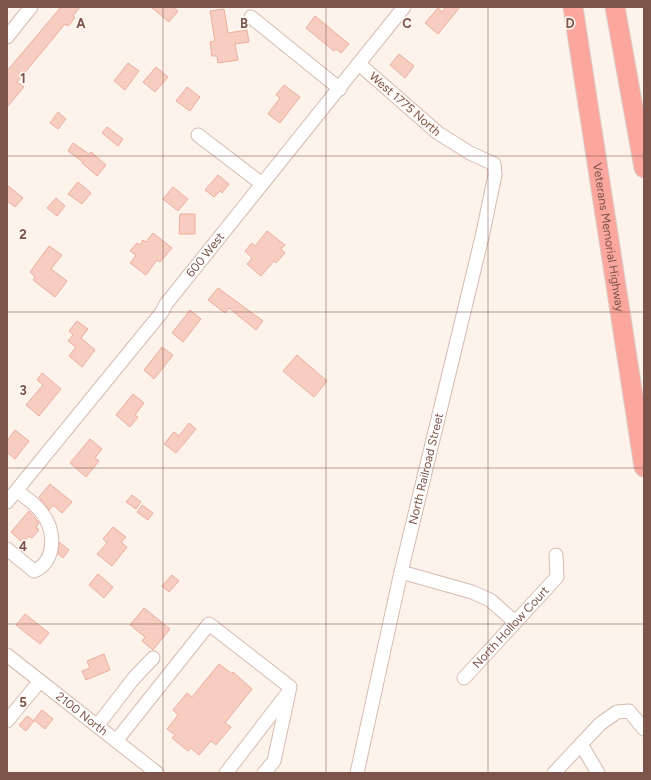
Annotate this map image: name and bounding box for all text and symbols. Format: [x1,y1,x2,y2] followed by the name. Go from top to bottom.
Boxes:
[76,16,86,31] text: A
[240,16,248,31] text: B
[402,16,412,31] text: C
[565,16,575,31] text: D
[366,69,444,139] street label: West 1775 North
[20,71,26,86] text: 1
[590,162,627,313] street label: Veterans Memorial Highway
[19,227,27,242] text: 2
[183,230,228,280] street label: 600 West
[19,383,27,398] text: 3
[406,411,446,526] street label: North Railroad Street
[19,539,27,554] text: 4
[470,583,552,671] street label: North Hollow Court
[53,689,110,738] street label: 2100 North
[19,695,27,710] text: 5

